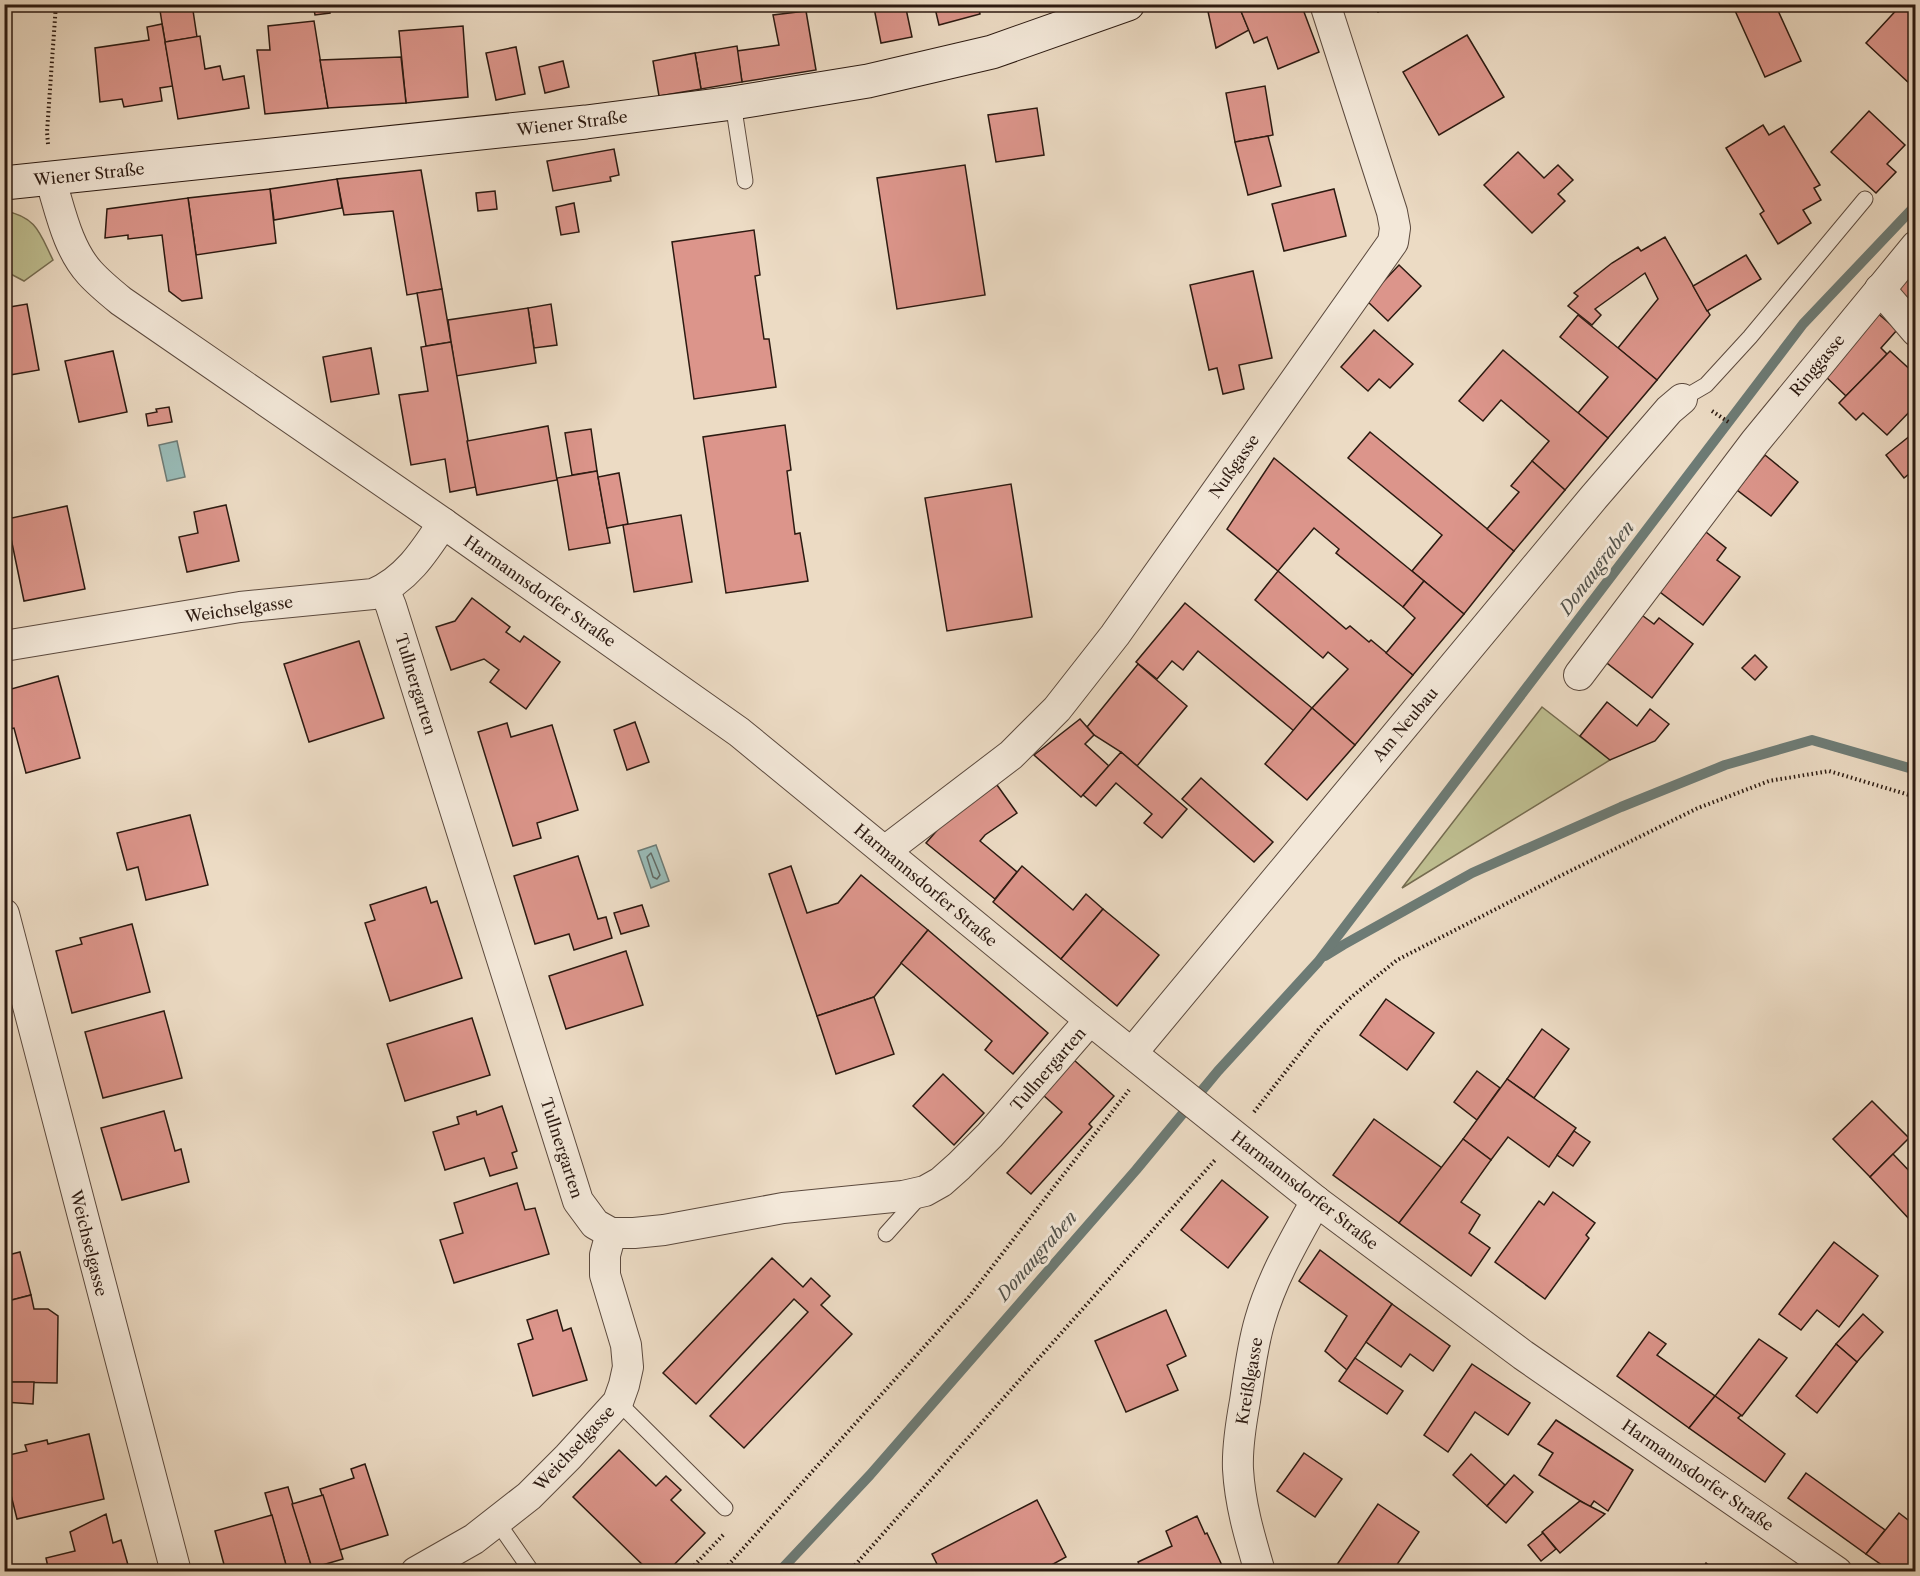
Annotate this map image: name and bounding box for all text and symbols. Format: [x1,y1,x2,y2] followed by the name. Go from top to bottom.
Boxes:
[514,106,629,140] street label: Wiener Straße
[32,158,145,190] street label: Wiener Straße
[1785,330,1849,400] street label: Ringgasse
[1205,430,1263,502] street label: Nußgasse
[1553,517,1639,621] water label: Donaugraben
[460,531,620,651] street label: Harmannsdorfer Straße
[183,592,294,627] street label: Weichselgasse
[391,631,441,737] street label: Tullnergarten
[1368,683,1442,766] street label: Am Neubau
[850,819,1002,951] street label: Harmannsdorfer Straße
[1006,1023,1090,1115] street label: Tullnergarten
[536,1095,588,1201] street label: Tullnergarten
[1228,1126,1382,1254] street label: Harmannsdorfer Straße
[66,1187,112,1298] street label: Weichselgasse
[991,1207,1082,1307] water label: Donaugraben
[1231,1336,1267,1426] street label: Kreißlgasse
[529,1401,618,1495] street label: Weichselgasse
[1618,1415,1778,1535] street label: Harmannsdorfer Straße

